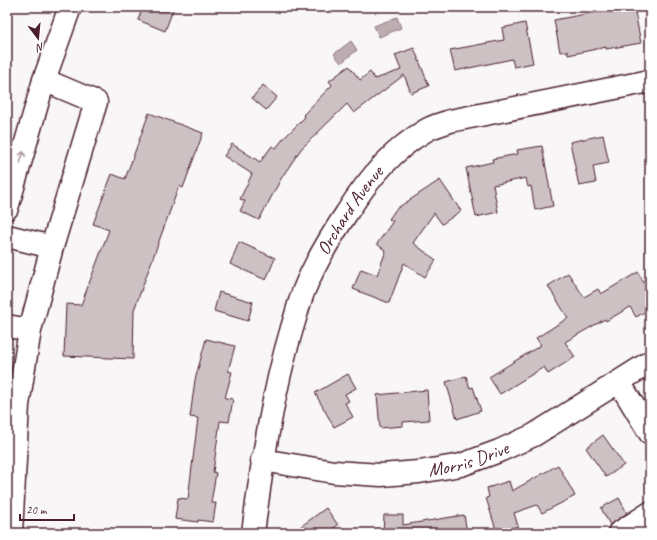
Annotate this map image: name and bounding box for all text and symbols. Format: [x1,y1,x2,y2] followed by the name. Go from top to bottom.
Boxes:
[18,18,58,58] north arrow
[33,40,46,56] text: N
[19,151,26,164] one-way arrow
[311,159,390,259] street label: Orchard Avenue
[426,436,514,482] street label: Morris Drive
[20,496,74,522] scale bar
[26,502,48,518] text: 20 m

